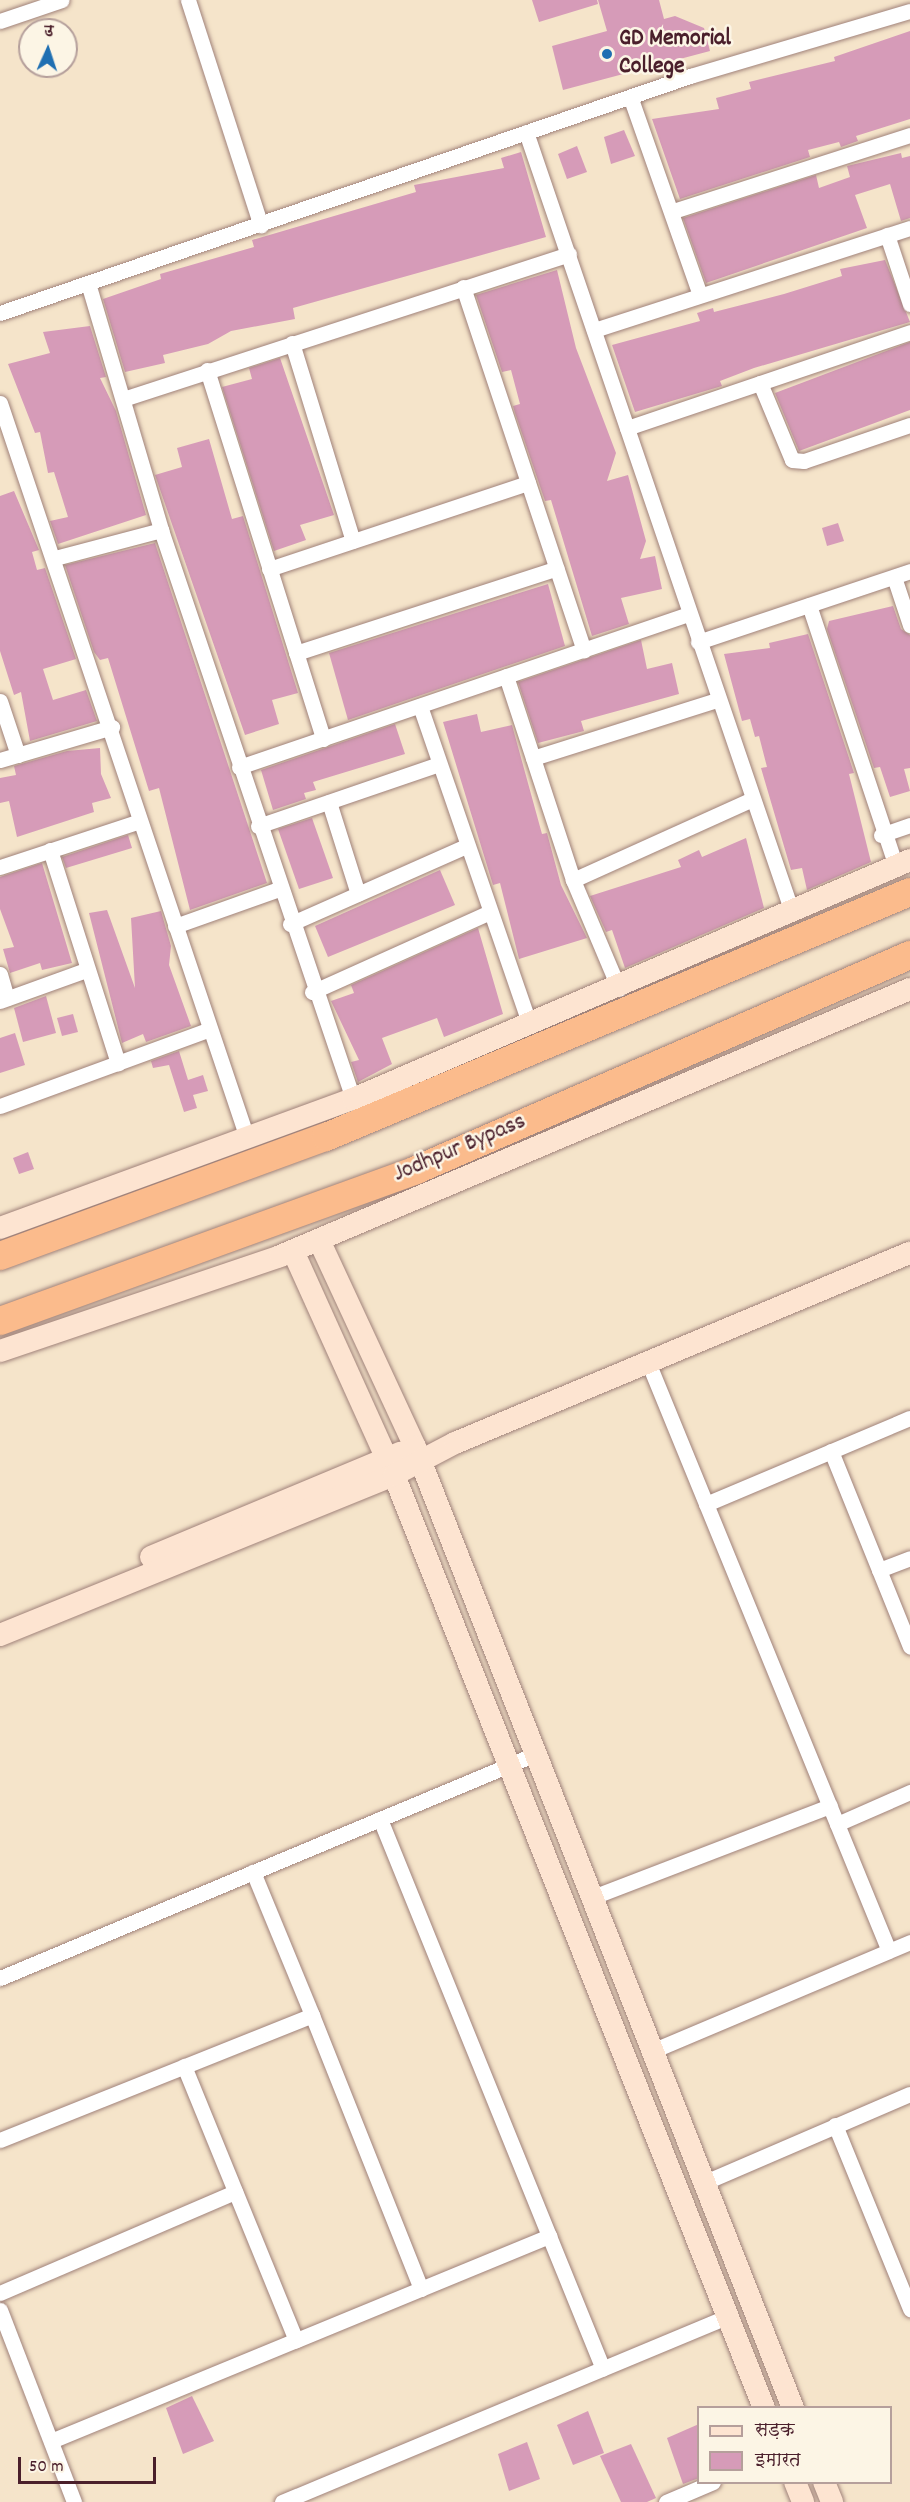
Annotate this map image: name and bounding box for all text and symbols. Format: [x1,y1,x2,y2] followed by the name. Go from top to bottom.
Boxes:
[18,18,78,78] north arrow
[44,20,54,43] text: उ
[619,26,731,82] place label: GD Memorial College
[600,47,614,61] marker: GD Memorial College
[389,1108,531,1190] street label: Jodhpur Bypass
[697,2406,892,2484] legend
[755,2419,795,2444] text: सड़क
[21,2445,159,2483] scale bar
[755,2449,801,2474] text: इमारत
[29,2455,64,2480] text: 50 m

